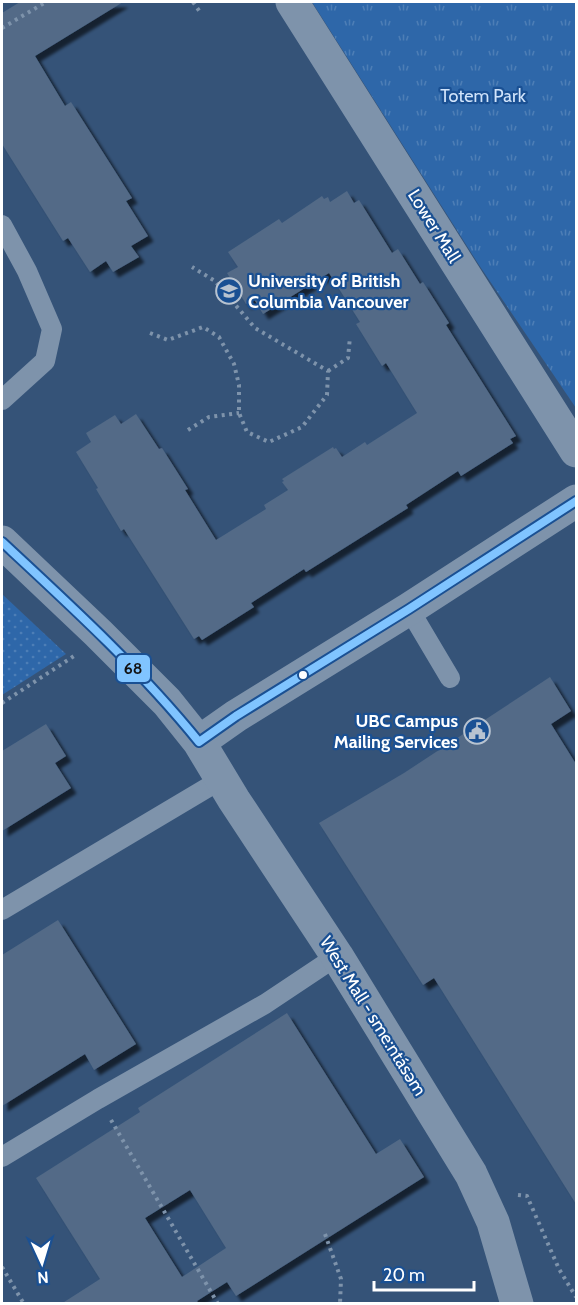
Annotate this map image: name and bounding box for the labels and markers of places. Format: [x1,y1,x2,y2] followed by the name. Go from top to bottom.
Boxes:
[248,270,409,313] place label: University of British Columbia Vancouver
[214,276,244,306] school or university icon: University of British Columbia Vancouver
[297,669,309,681] unlabelled marker
[334,710,458,753] place label: UBC Campus Mailing Services
[462,716,492,746] public building icon: UBC Campus Mailing Services

